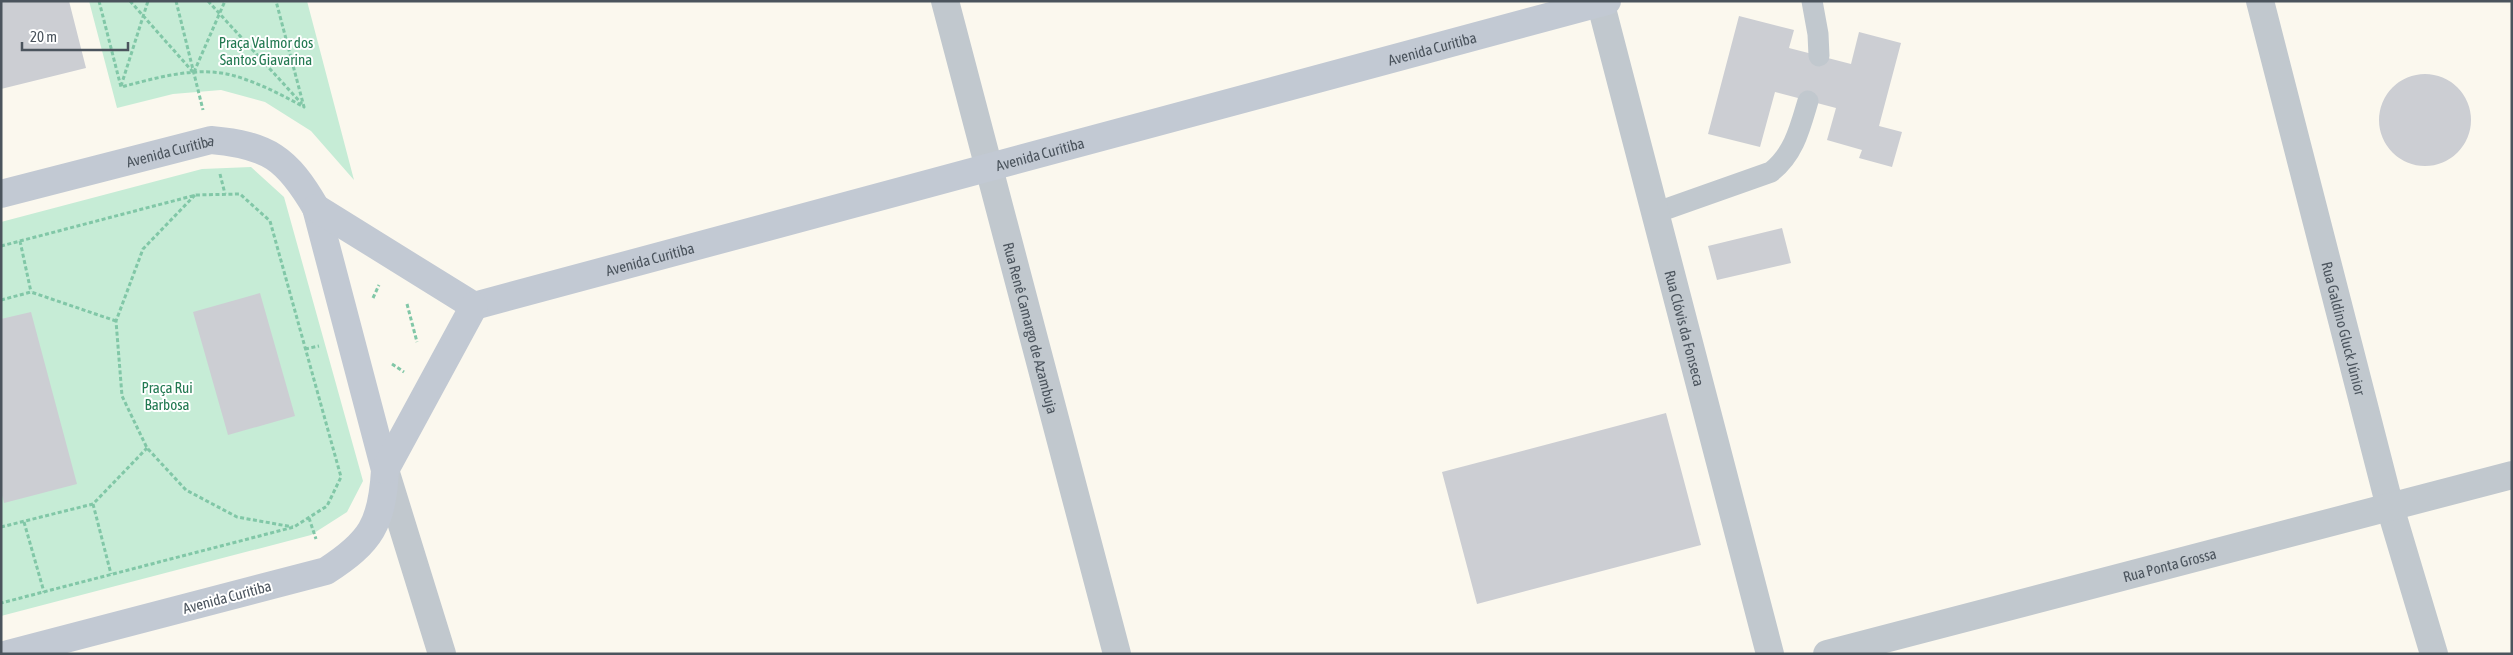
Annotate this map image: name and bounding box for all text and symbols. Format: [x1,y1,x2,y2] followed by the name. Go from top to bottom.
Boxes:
[22,20,129,52] scale bar
[30,28,57,45] text: 20 m
[1386,28,1478,68] street label: Avenida Curitiba
[219,34,313,68] park label: Praça Valmor dos Santos Giavarina
[124,131,215,170] street label: Avenida Curitiba
[994,134,1086,174] street label: Avenida Curitiba
[604,239,696,279] street label: Avenida Curitiba
[1000,240,1062,415] street label: Rua Renê Camargo de Azambuja
[2319,260,2370,398] street label: Rua Galdino Gluck Júnior
[1662,268,1708,388] street label: Rua Clóvis da Fonseca
[141,379,193,413] park label: Praça Rui Barbosa
[2121,544,2218,585] street label: Rua Ponta Grossa
[181,577,273,617] street label: Avenida Curitiba

